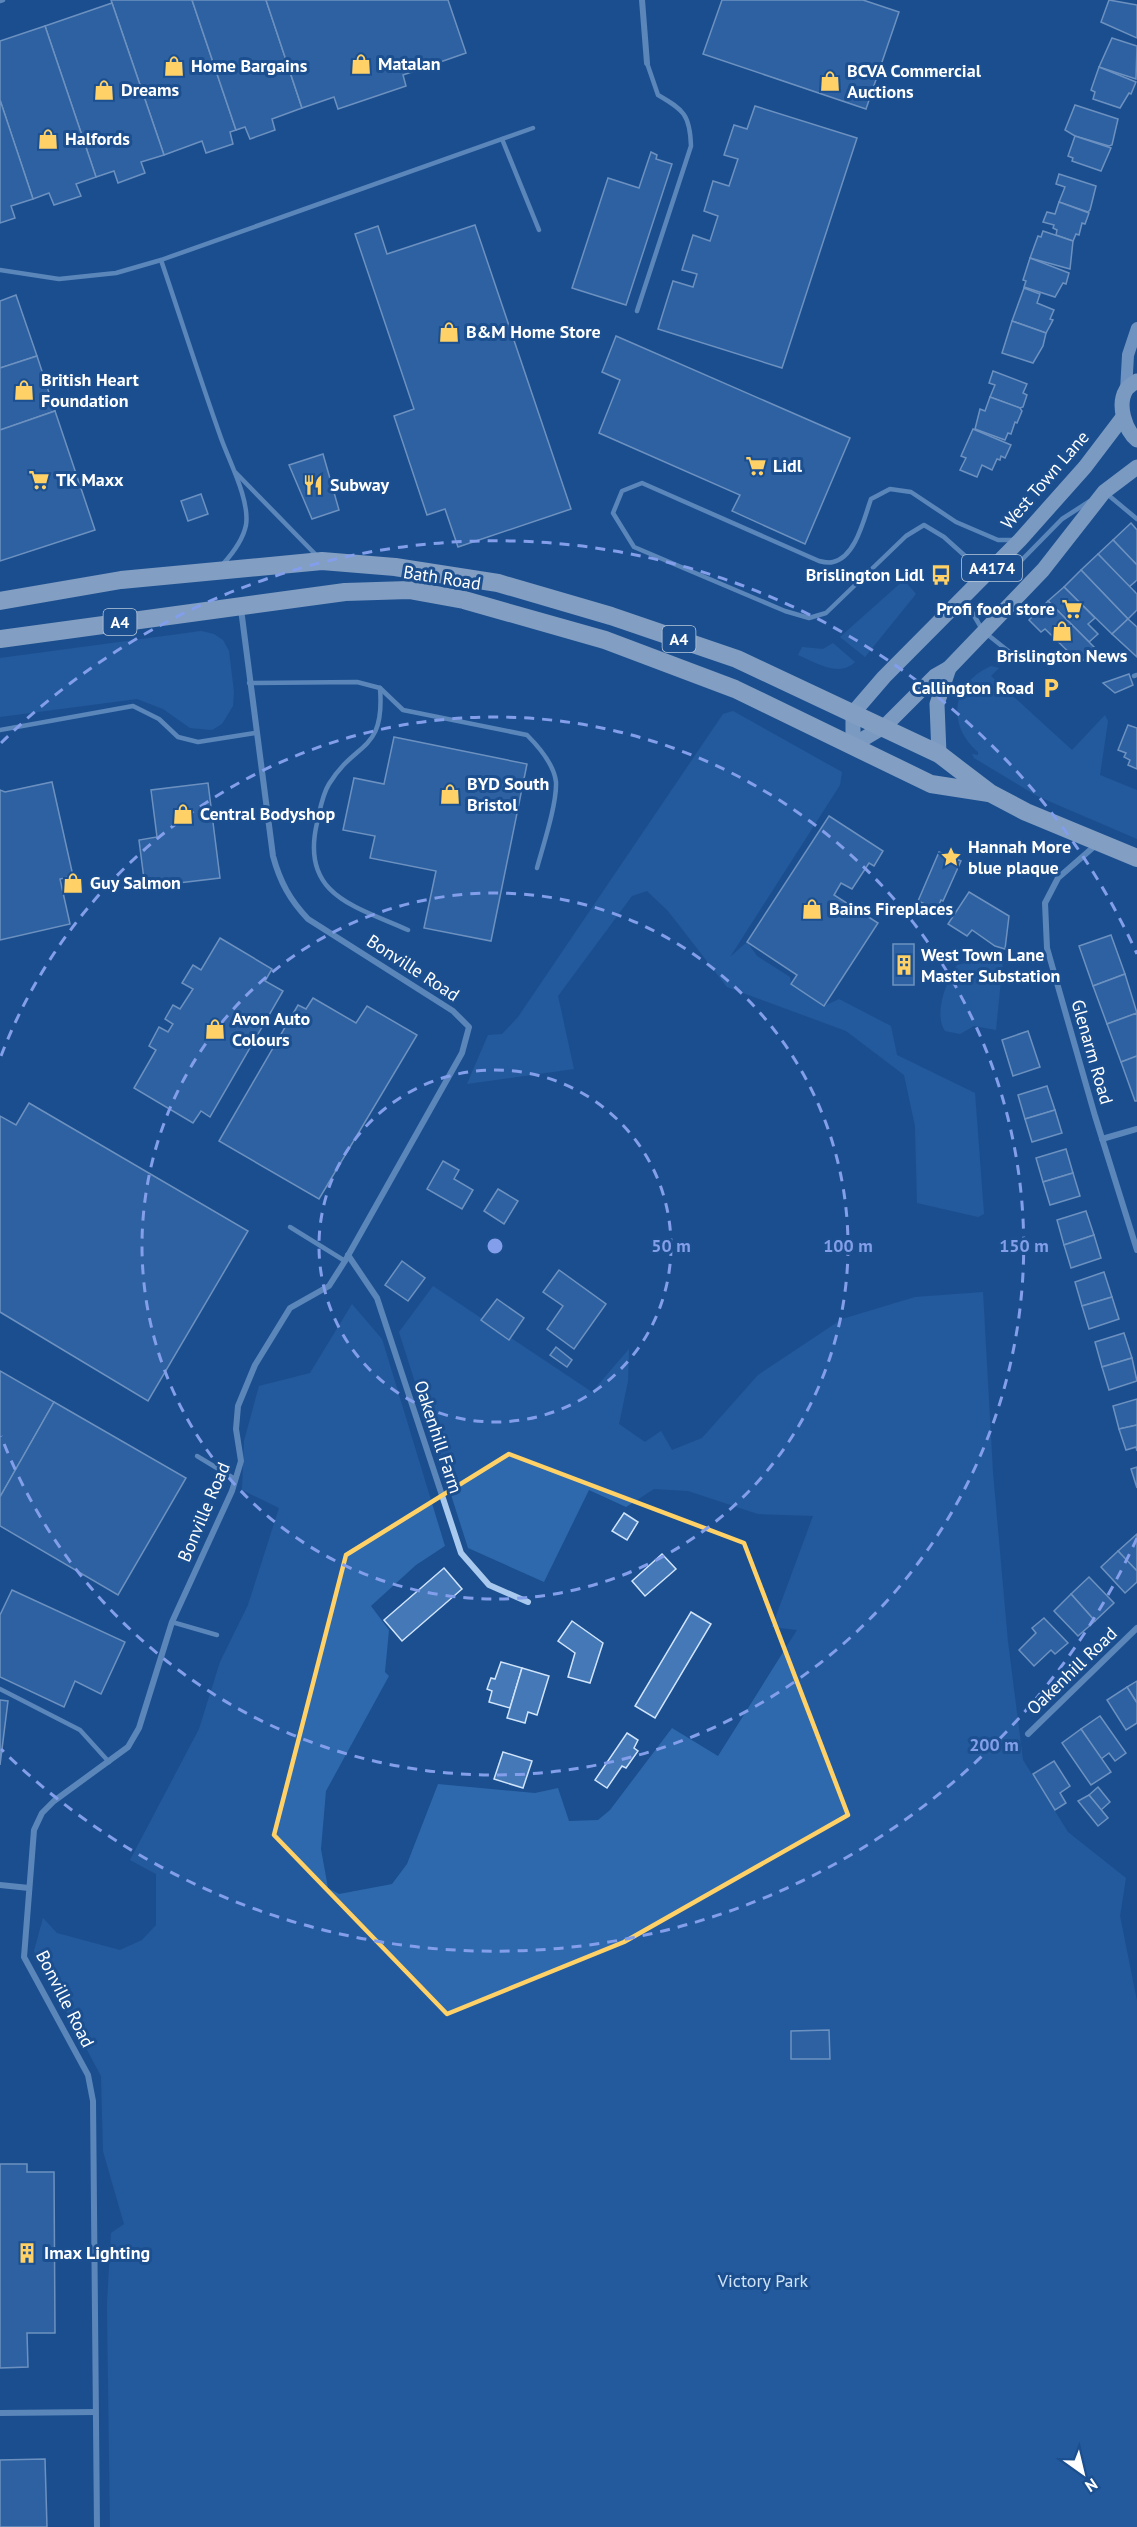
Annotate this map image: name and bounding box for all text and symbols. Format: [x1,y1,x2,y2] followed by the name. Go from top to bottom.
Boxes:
[349,52,373,76] shop icon: Matalan
[378,52,441,75] place label: Matalan
[162,54,186,78] shop icon: Home Bargains
[191,54,308,77] place label: Home Bargains
[847,59,982,103] place label: BCVA Commercial Auctions
[818,69,842,93] shop icon: BCVA Commercial Auctions
[92,78,116,102] shop icon: Dreams
[121,78,180,101] place label: Dreams
[36,127,60,151] shop icon: Halfords
[65,127,130,150] place label: Halfords
[437,320,461,344] shop icon: B&M Home Store
[466,320,601,343] place label: B&M Home Store
[41,368,140,412] place label: British Heart Foundation
[12,378,36,402] shop icon: British Heart Foundation
[996,426,1094,534] street label: West Town Lane
[744,454,768,478] supermarket icon: Lidl
[773,454,803,477] place label: Lidl
[27,468,51,492] supermarket icon: TK Maxx
[56,468,124,491] place label: TK Maxx
[301,473,325,497] restaurant icon: Subway
[330,473,390,496] place label: Subway
[962,555,1022,581] road number: A4174
[402,560,483,595] street label: Bath Road
[806,563,925,586] place label: Brislington Lidl
[929,563,953,587] bus stop icon: Brislington Lidl
[937,597,1055,620] place label: Profi food store
[1060,597,1084,621] supermarket icon: Profi food store
[104,609,136,635] road number: A4
[1050,619,1074,643] shop icon: Brislington News
[662,626,696,652] road number: A4
[997,644,1128,667] place label: Brislington News
[912,676,1034,699] place label: Callington Road
[1039,676,1063,700] parking icon: Callington Road
[467,772,549,816] place label: BYD South Bristol
[438,782,462,806] shop icon: BYD South Bristol
[171,802,195,826] shop icon: Central Bodyshop
[200,802,335,825] place label: Central Bodyshop
[968,835,1071,879] place label: Hannah More blue plaque
[939,845,963,869] place icon: Hannah More blue plaque
[61,871,85,895] shop icon: Guy Salmon
[90,871,181,894] place label: Guy Salmon
[800,897,824,921] shop icon: Bains Fireplaces
[829,897,953,920] place label: Bains Fireplaces
[363,929,464,1006] street label: Bonville Road
[921,943,1060,987] place label: West Town Lane Master Substation
[892,953,916,977] building icon: West Town Lane Master Substation
[1067,997,1118,1107] street label: Glenarm Road
[232,1007,310,1051] place label: Avon Auto Colours
[203,1017,227,1041] shop icon: Avon Auto Colours
[651,1234,691,1257] text: 50 m
[823,1234,873,1257] text: 100 m
[999,1234,1049,1257] text: 150 m
[485,1236,505,1256] centre of rings
[409,1377,468,1496] street label: Oakenhill Farm
[172,1458,235,1565] street label: Bonville Road
[1022,1622,1122,1719] street label: Oakenhill Road
[969,1733,1019,1756] text: 200 m
[31,1946,100,2051] street label: Bonville Road
[15,2241,39,2265] building icon: Imax Lighting
[44,2241,150,2264] place label: Imax Lighting
[717,2269,809,2292] park label: Victory Park
[1053,2443,1113,2503] north arrow
[1081,2474,1101,2497] text: N

